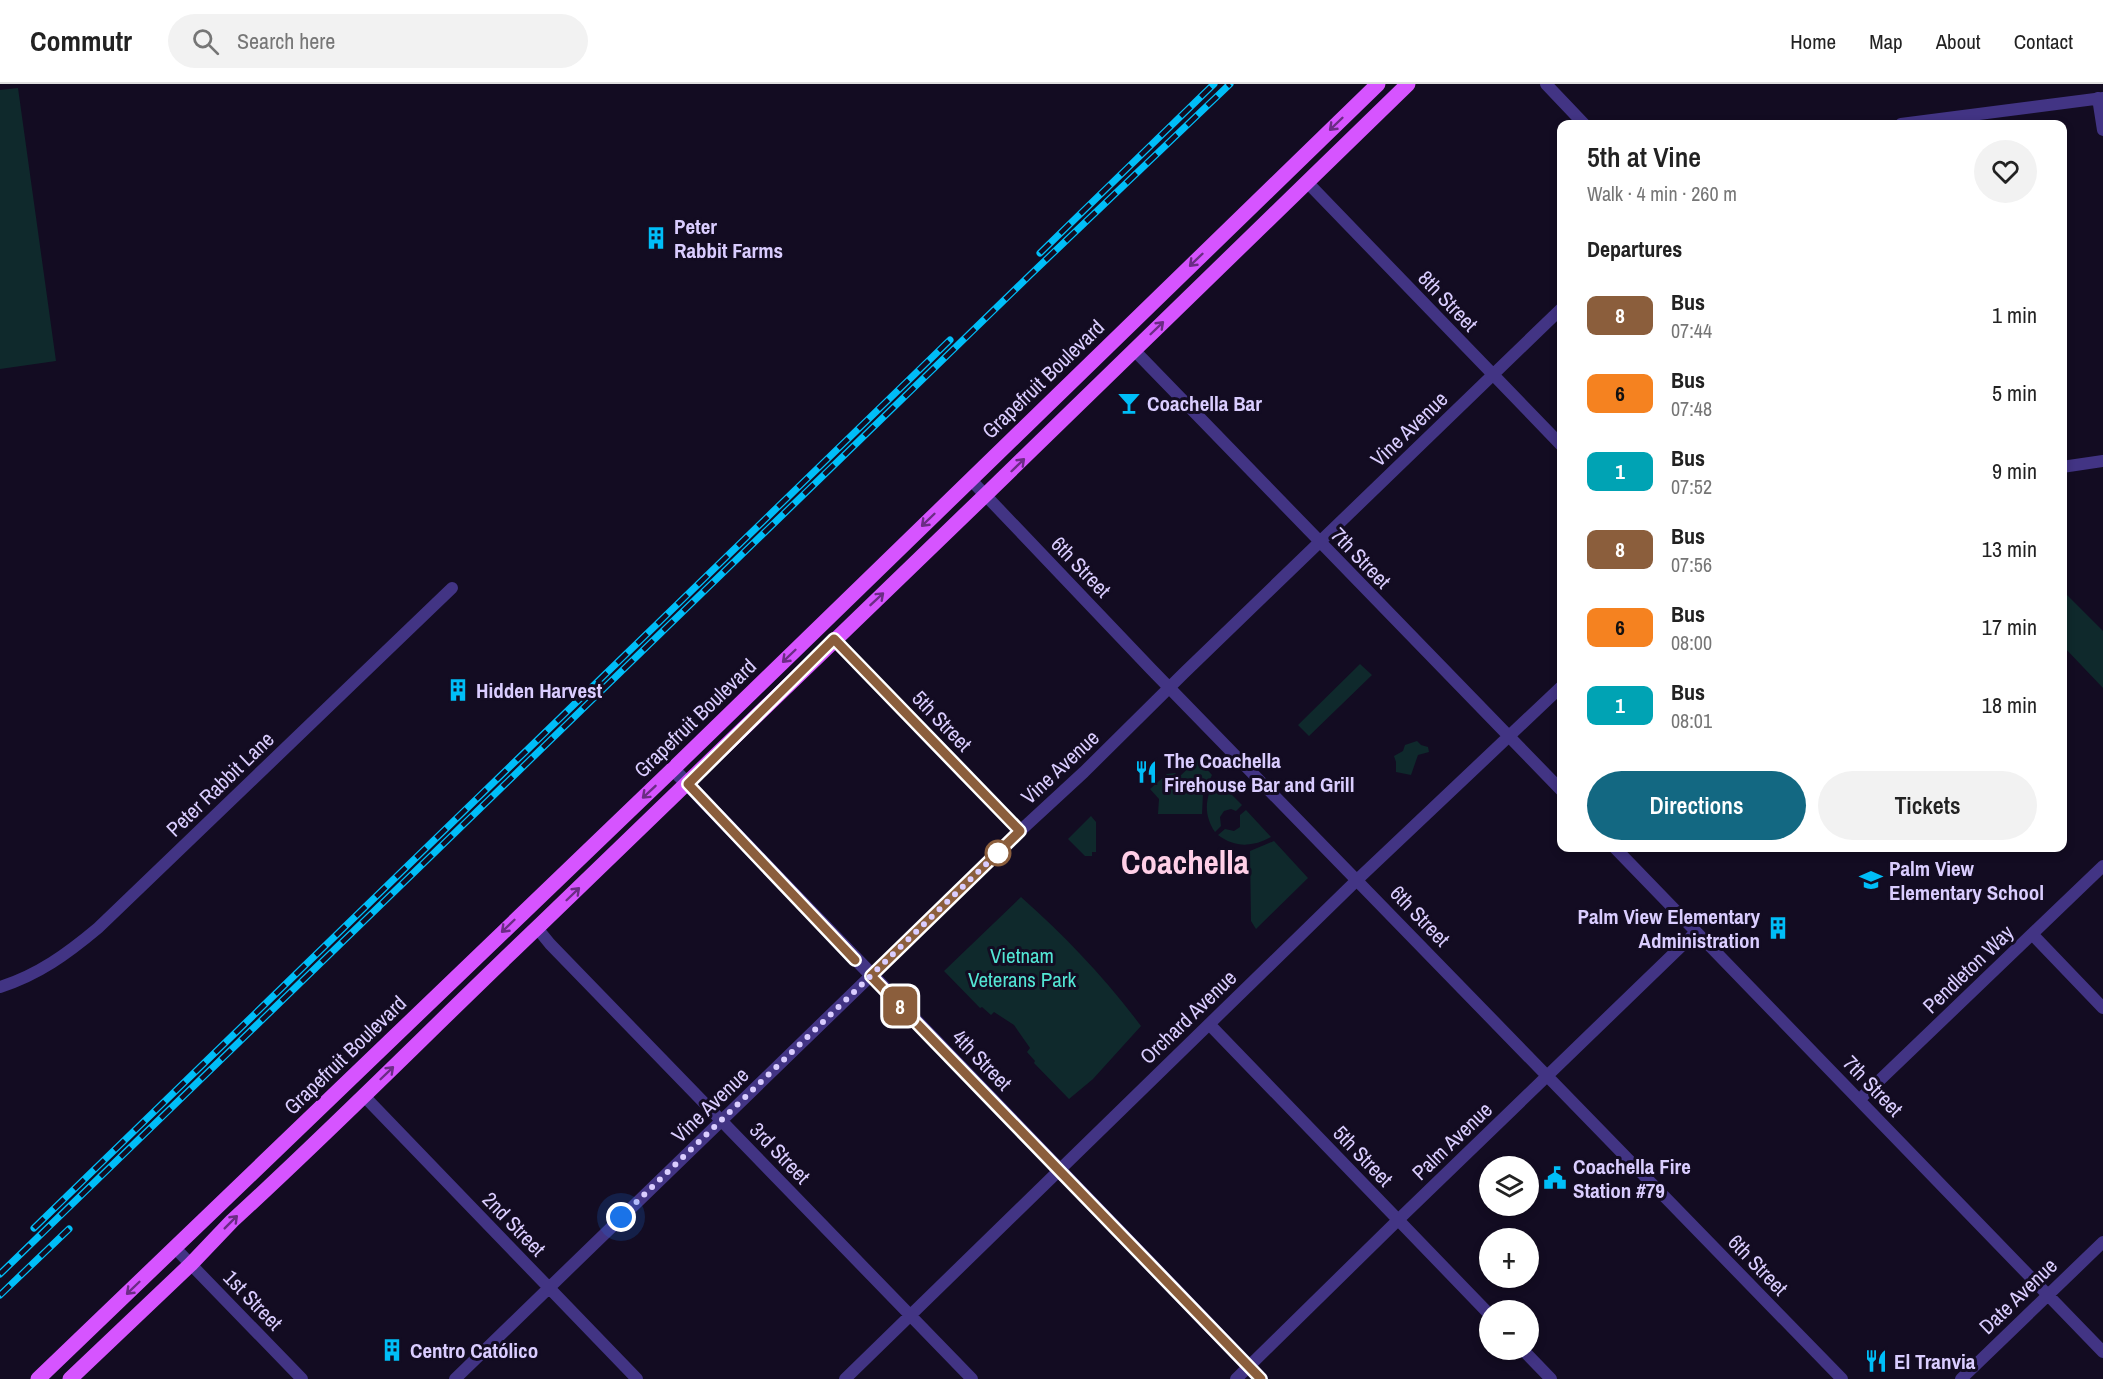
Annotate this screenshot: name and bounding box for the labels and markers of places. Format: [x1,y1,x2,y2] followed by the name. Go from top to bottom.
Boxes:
[674,212,783,265] place label: Peter Rabbit Farms
[643,225,669,251] building icon: Peter Rabbit Farms
[1147,389,1262,418] place label: Coachella Bar
[1116,390,1142,416] bar icon: Coachella Bar
[476,676,603,705] place label: Hidden Harvest
[445,677,471,703] building icon: Hidden Harvest
[1164,746,1354,799] place label: The Coachella Firehouse Bar and Grill
[1133,759,1159,785] restaurant icon: The Coachella Firehouse Bar and Grill
[985,840,1011,866] unlabelled marker
[1889,854,2044,907] place label: Palm View Elementary School
[1858,867,1884,893] school or university icon: Palm View Elementary School
[1577,902,1760,955] place label: Palm View Elementary Administration
[1765,915,1791,941] building icon: Palm View Elementary Administration
[1573,1152,1691,1205] place label: Coachella Fire Station #79
[1542,1165,1568,1191] public building icon: Coachella Fire Station #79
[410,1336,538,1365] place label: Centro Católico
[379,1337,405,1363] building icon: Centro Católico
[1894,1347,1976,1376] place label: El Tranvia
[1863,1348,1889,1374] restaurant icon: El Tranvia

